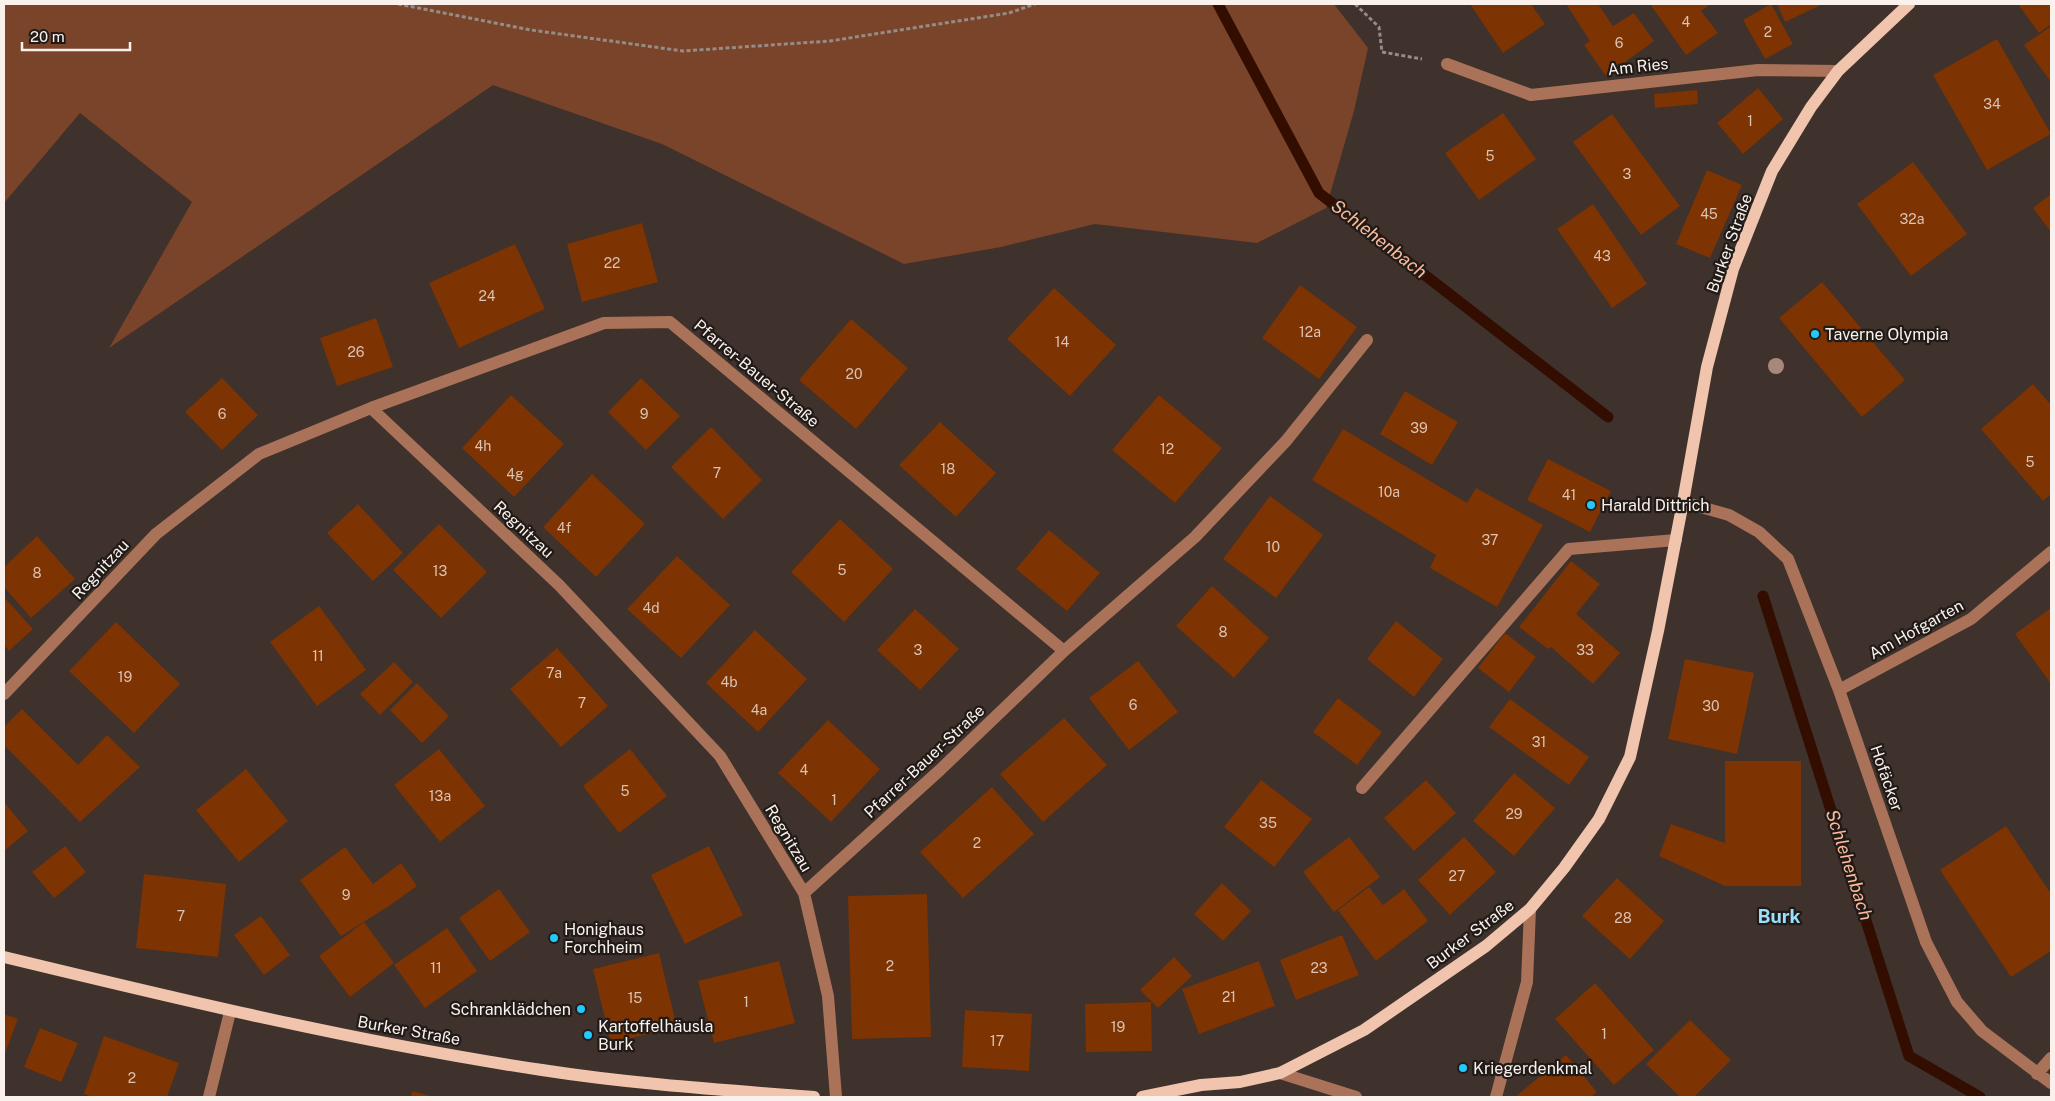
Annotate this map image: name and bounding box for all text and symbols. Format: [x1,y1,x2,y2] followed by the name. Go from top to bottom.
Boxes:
[1682,14,1691,30] house number: 4
[22,20,130,52] scale bar
[1764,24,1772,40] house number: 2
[30,28,65,45] text: 20 m
[1615,35,1624,51] house number: 6
[1607,54,1669,79] street label: Am Ries
[1983,96,2001,112] house number: 34
[1747,113,1753,129] house number: 1
[1486,148,1495,164] house number: 5
[1623,166,1632,182] house number: 3
[1703,191,1756,295] street label: Burker Straße
[1327,195,1431,282] water label: Schlehenbach
[1700,206,1718,222] house number: 45
[1900,211,1924,227] house number: 32a
[1593,248,1611,264] house number: 43
[604,255,620,271] house number: 22
[478,288,496,304] house number: 24
[690,315,823,431] street label: Pfarrer-Bauer-Straße
[1299,324,1321,340] house number: 12a
[1825,325,1948,344] place label: Taverne Olympia
[1809,328,1821,340] marker: Taverne Olympia
[1055,334,1069,350] house number: 14
[347,344,365,360] house number: 26
[846,366,862,382] house number: 20
[218,406,227,422] house number: 6
[640,406,649,422] house number: 9
[1410,420,1428,436] house number: 39
[475,438,491,454] house number: 4h
[1160,441,1174,457] house number: 12
[2026,454,2035,470] house number: 5
[941,461,955,477] house number: 18
[713,465,721,481] house number: 7
[506,466,524,482] house number: 4g
[1378,484,1400,500] house number: 10a
[1562,487,1576,503] house number: 41
[1601,496,1709,515] place label: Harald Dittrich
[490,497,558,562] street label: Regnitzau
[1585,499,1597,511] marker: Harald Dittrich
[557,520,572,536] house number: 4f
[1482,532,1498,548] house number: 37
[68,535,133,603] street label: Regnitzau
[1266,539,1280,555] house number: 10
[838,562,847,578] house number: 5
[433,563,447,579] house number: 13
[32,565,42,581] house number: 8
[1866,596,1967,663] street label: Am Hofgarten
[642,600,660,616] house number: 4d
[1218,624,1228,640] house number: 8
[914,642,923,658] house number: 3
[1576,642,1594,658] house number: 33
[312,648,324,664] house number: 11
[546,665,562,681] house number: 7a
[118,669,132,685] house number: 19
[720,674,738,690] house number: 4b
[578,695,586,711] house number: 7
[1129,697,1138,713] house number: 6
[1702,698,1720,714] house number: 30
[860,701,988,822] street label: Pfarrer-Bauer-Straße
[751,702,767,718] house number: 4a
[1532,734,1546,750] house number: 31
[1866,743,1907,814] street label: Hofäcker
[800,762,809,778] house number: 4
[621,783,630,799] house number: 5
[429,788,451,804] house number: 13a
[831,792,837,808] house number: 1
[761,801,816,875] street label: Regnitzau
[1505,806,1523,822] house number: 29
[1822,807,1877,923] water label: Schlehenbach
[1259,815,1277,831] house number: 35
[973,835,981,851] house number: 2
[1449,868,1465,884] house number: 27
[342,887,351,903] house number: 9
[1423,895,1518,973] street label: Burker Straße
[1757,905,1801,927] district label: Burk
[177,908,185,924] house number: 7
[1614,910,1632,926] house number: 28
[564,920,644,957] place label: Honighaus Forchheim
[548,932,560,944] marker: Honighaus Forchheim
[886,958,894,974] house number: 2
[430,960,442,976] house number: 11
[1310,960,1328,976] house number: 23
[1222,989,1236,1005] house number: 21
[628,990,642,1006] house number: 15
[743,994,749,1010] house number: 1
[450,1000,571,1019] place label: Schranklädchen
[575,1003,587,1015] marker: Schranklädchen
[356,1012,462,1049] street label: Burker Straße
[598,1017,713,1054] place label: Kartoffelhäusla Burk
[1111,1019,1125,1035] house number: 19
[1601,1026,1607,1042] house number: 1
[582,1029,594,1041] marker: Kartoffelhäusla Burk
[990,1033,1004,1049] house number: 17
[1473,1059,1593,1078] place label: Kriegerdenkmal
[1457,1062,1469,1074] marker: Kriegerdenkmal
[128,1070,136,1086] house number: 2

